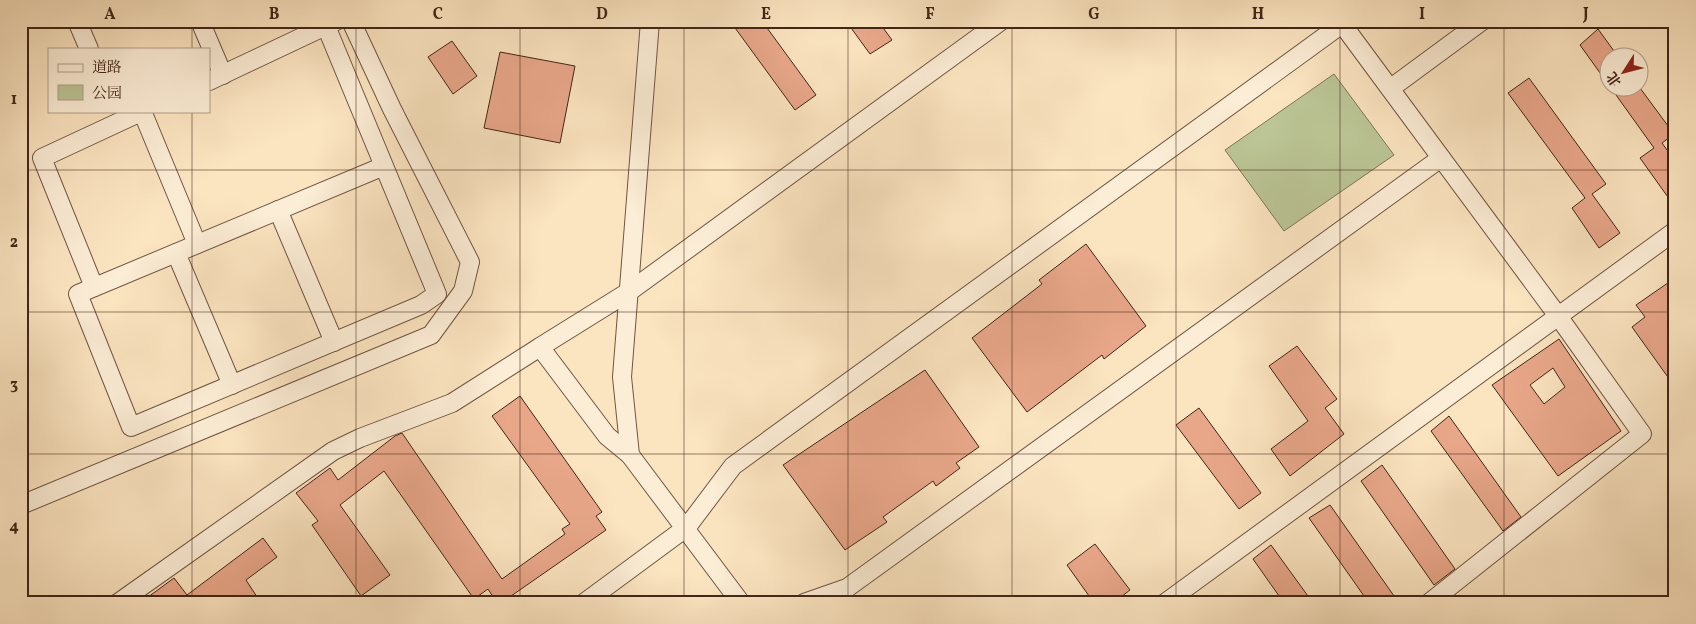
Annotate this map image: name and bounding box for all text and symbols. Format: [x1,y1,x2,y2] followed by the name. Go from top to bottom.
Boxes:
[104,4,116,26] text: A
[269,4,280,26] text: B
[433,4,443,26] text: C
[596,4,608,26] text: D
[761,4,771,26] text: E
[925,4,935,26] text: F
[1088,4,1100,26] text: G
[1252,4,1264,26] text: H
[1419,4,1425,26] text: I
[1582,4,1589,26] text: J
[48,48,210,112] legend
[1598,48,1648,98] north arrow
[92,58,122,79] text: 道路
[1603,68,1626,90] text: 北
[92,84,122,105] text: 公园
[11,89,17,111] text: 1
[10,232,18,254] text: 2
[10,374,18,396] text: 3
[9,516,19,538] text: 4

